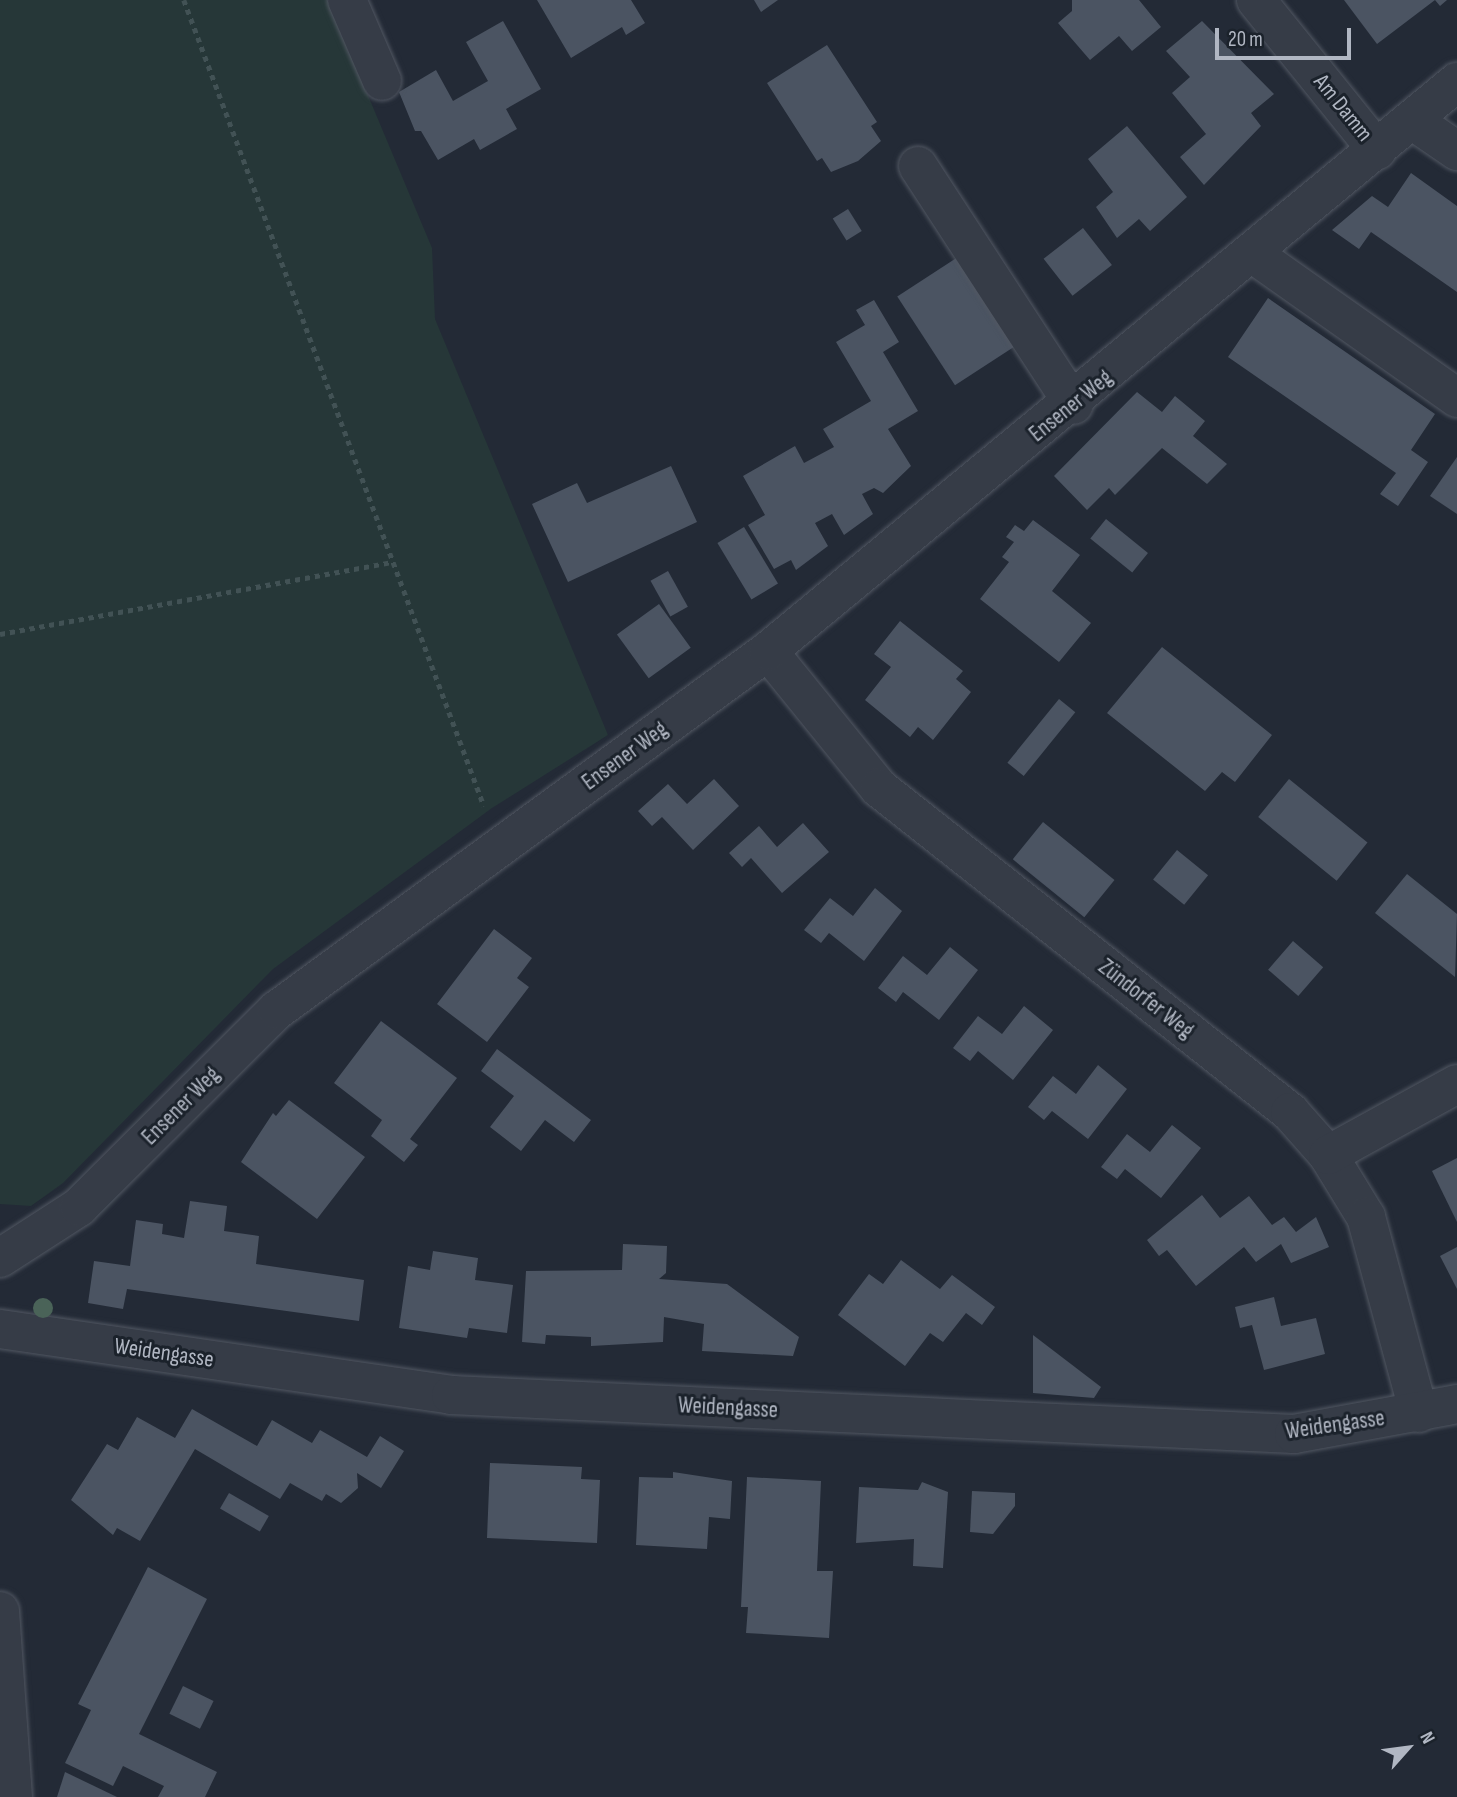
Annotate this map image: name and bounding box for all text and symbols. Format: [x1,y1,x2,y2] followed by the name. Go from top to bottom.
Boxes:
[1219,14,1356,58] scale bar
[1228,27,1263,52] text: 20 m
[1308,69,1378,147] street label: Am Damm
[1024,364,1118,448] street label: Ensener Weg
[577,716,673,796] street label: Ensener Weg
[1093,953,1199,1045] street label: Zündorfer Weg
[136,1061,226,1151] street label: Ensener Weg
[113,1332,215,1374] street label: Weidengasse
[677,1392,779,1424] street label: Weidengasse
[1284,1404,1386,1446] street label: Weidengasse
[1373,1713,1443,1783] north arrow
[1414,1728,1440,1748] text: N

